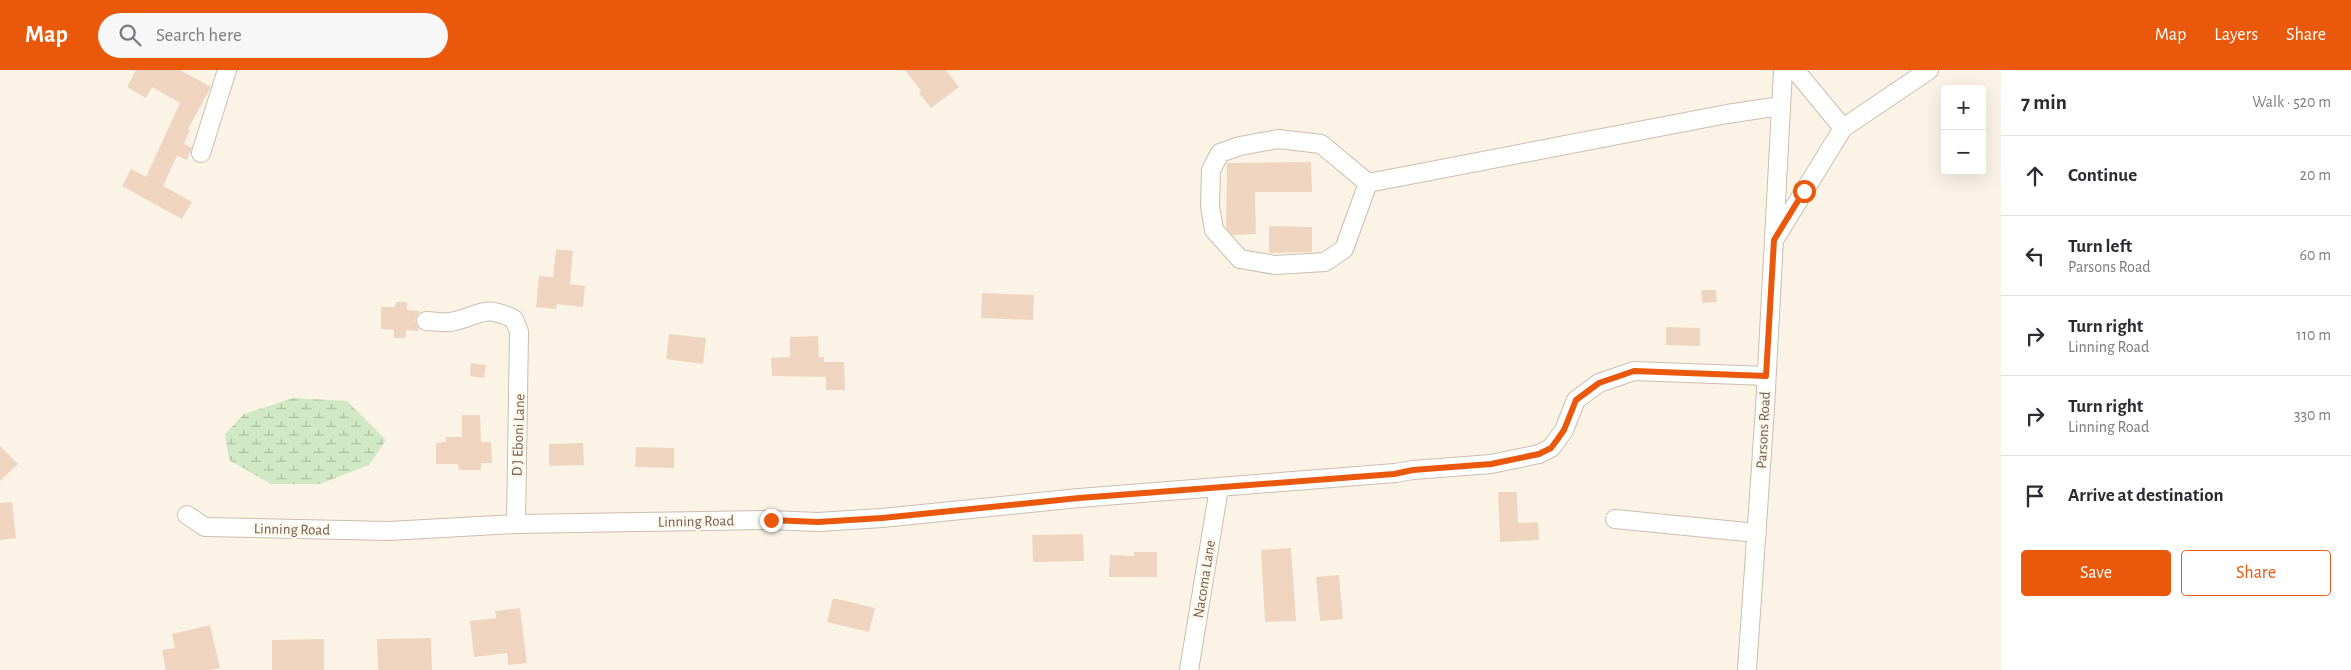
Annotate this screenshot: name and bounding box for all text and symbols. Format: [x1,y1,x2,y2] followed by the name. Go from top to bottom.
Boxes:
[98,13,448,58] search box
[116,21,144,49] icon: search
[25,23,68,47] text: Map
[156,26,242,45] text: Search here
[2155,26,2186,44] text: Map
[2214,26,2258,44] text: Layers
[2286,26,2326,44] text: Share
[1941,85,1986,175] map controls
[1941,85,1986,130] button: +
[2021,92,2067,113] text: 7 min
[2252,94,2331,110] text: Walk · 520 m
[1941,130,1986,175] button: −
[2021,162,2049,190] icon: ahead
[2068,166,2137,185] text: Continue
[2300,167,2331,183] text: 20 m
[1793,180,1816,203] route start
[2068,237,2132,256] text: Turn left
[2021,242,2049,270] icon: left
[2300,247,2331,263] text: 60 m
[2068,259,2151,275] text: Parsons Road
[2068,317,2143,336] text: Turn right
[2021,322,2049,350] icon: right
[2296,327,2331,343] text: 110 m
[2068,339,2149,355] text: Linning Road
[1754,391,1773,469] street label: Parsons Road
[510,393,527,477] street label: D J Eboni Lane
[2068,397,2143,416] text: Turn right
[2021,402,2049,430] icon: right
[2294,407,2331,423] text: 330 m
[2068,419,2149,435] text: Linning Road
[2021,482,2049,510] icon: arrive
[2068,486,2224,505] text: Arrive at destination
[760,509,783,532] route end
[658,513,734,530] street label: Linning Road
[254,521,330,538] street label: Linning Road
[1191,539,1218,619] street label: Nacoma Lane
[2021,550,2171,596] button: Save
[2181,550,2331,596] button: Share

